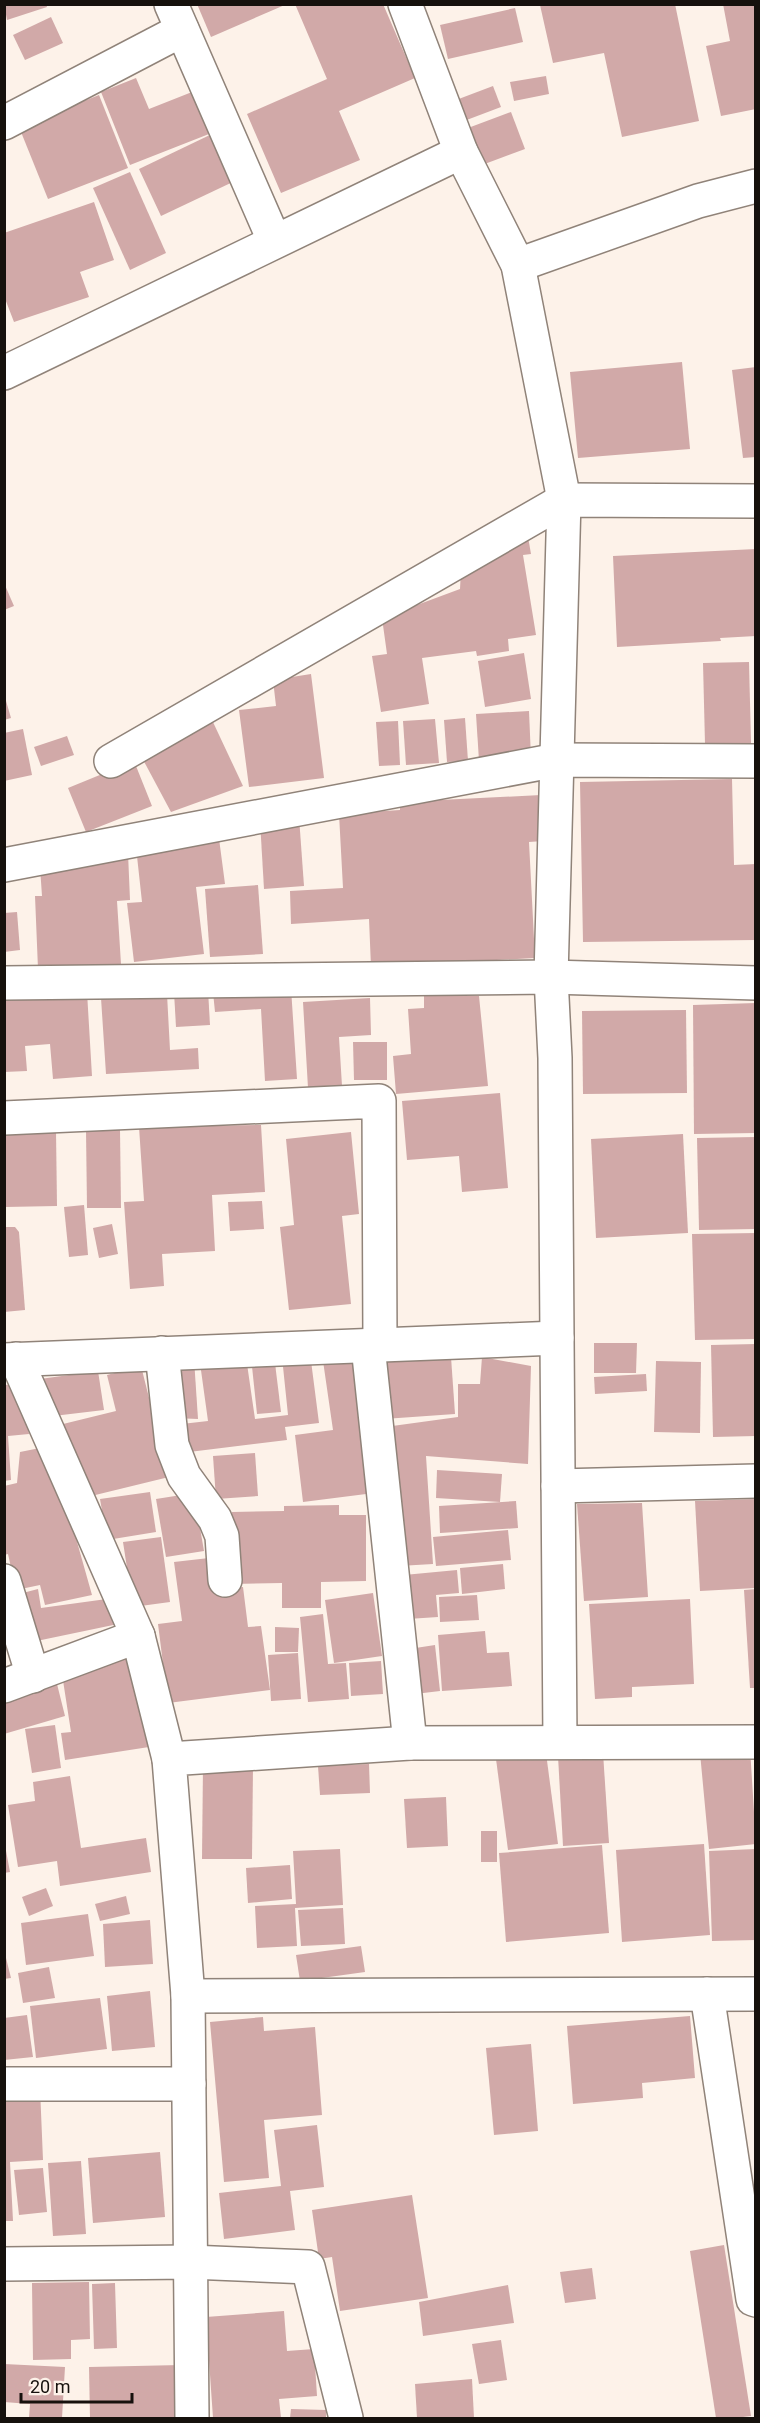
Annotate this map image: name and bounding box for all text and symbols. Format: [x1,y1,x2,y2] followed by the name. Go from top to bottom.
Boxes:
[21,2366,132,2404] scale bar
[30,2376,70,2397] text: 20 m

